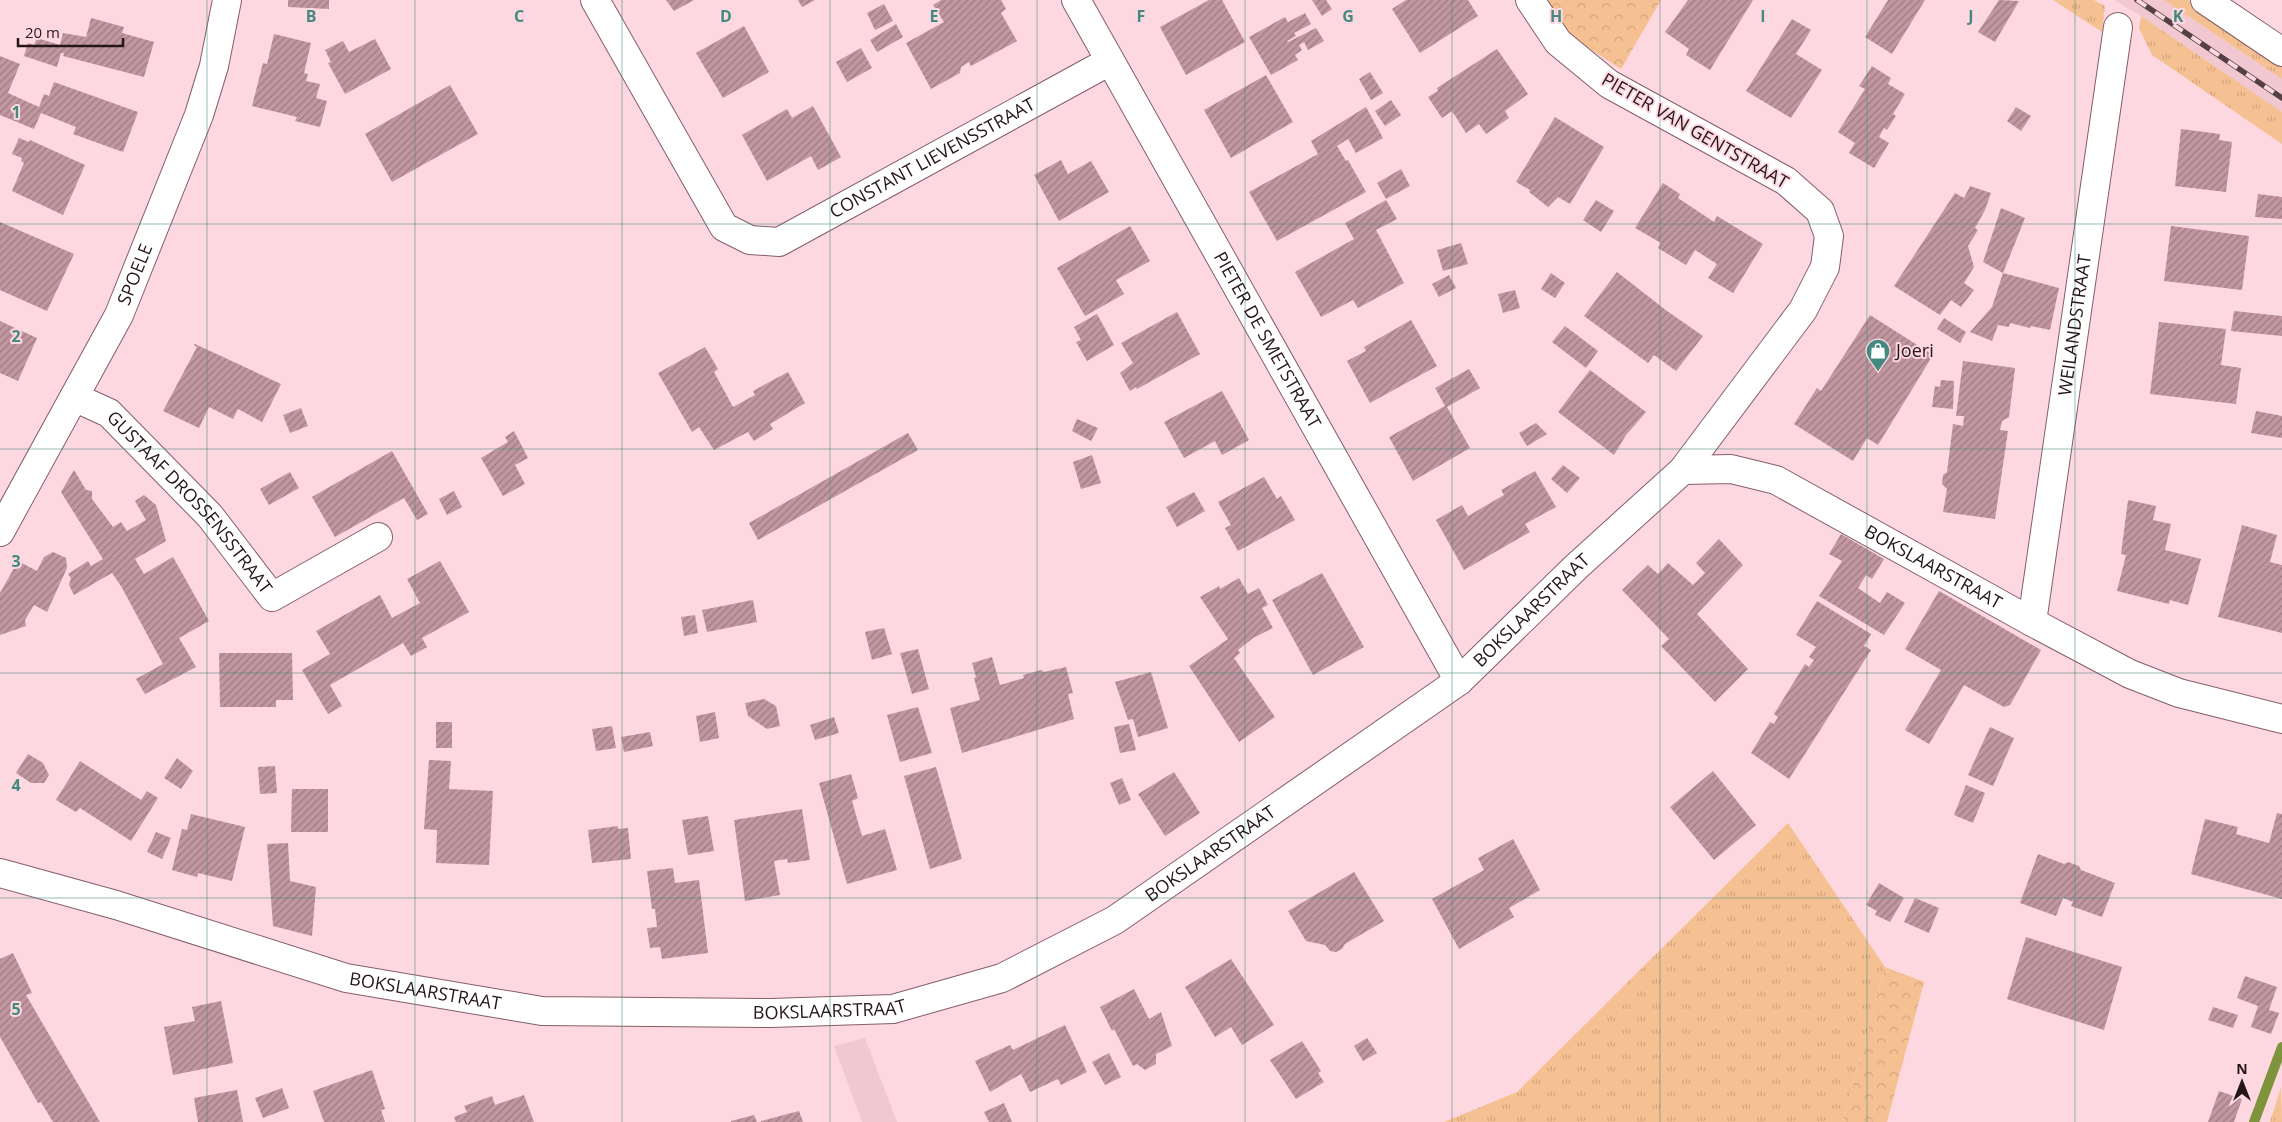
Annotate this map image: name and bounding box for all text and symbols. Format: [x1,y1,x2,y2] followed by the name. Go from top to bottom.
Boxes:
[306,5,316,27] text: B
[514,5,524,27] text: C
[720,5,732,27] text: D
[930,5,939,27] text: E
[1137,5,1145,27] text: F
[1342,5,1354,27] text: G
[1550,5,1562,27] text: H
[1760,5,1766,27] text: I
[1966,5,1974,27] text: J
[2173,5,2184,27] text: K
[18,15,122,47] scale bar
[25,22,60,42] text: 20 m
[1598,67,1793,194] street label: PIETER VAN GENTSTRAAT
[825,91,1039,223] street label: CONSTANT LIEVENSSTRAAT
[11,101,21,123] text: 1
[111,240,157,308] street label: SPOELE
[1209,247,1327,432] street label: PIETER DE SMETSTRAAT
[2052,253,2096,397] street label: WEILANDSTRAAT
[11,325,21,347] text: 2
[1865,338,1891,372] shop icon: Joeri
[1894,338,1934,362] place label: Joeri
[102,405,278,598] street label: GUSTAAF DROSSENSSTRAAT
[1861,519,2007,614] street label: BOKSLAARSTRAAT
[1468,547,1594,672] street label: BOKSLAARSTRAAT
[11,550,21,572] text: 3
[11,774,21,796] text: 4
[1140,799,1280,907] street label: BOKSLAARSTRAAT
[348,966,503,1015] street label: BOKSLAARSTRAAT
[753,993,909,1024] street label: BOKSLAARSTRAAT
[11,998,21,1020] text: 5
[2217,1057,2267,1107] north arrow
[2236,1059,2248,1078] text: N

